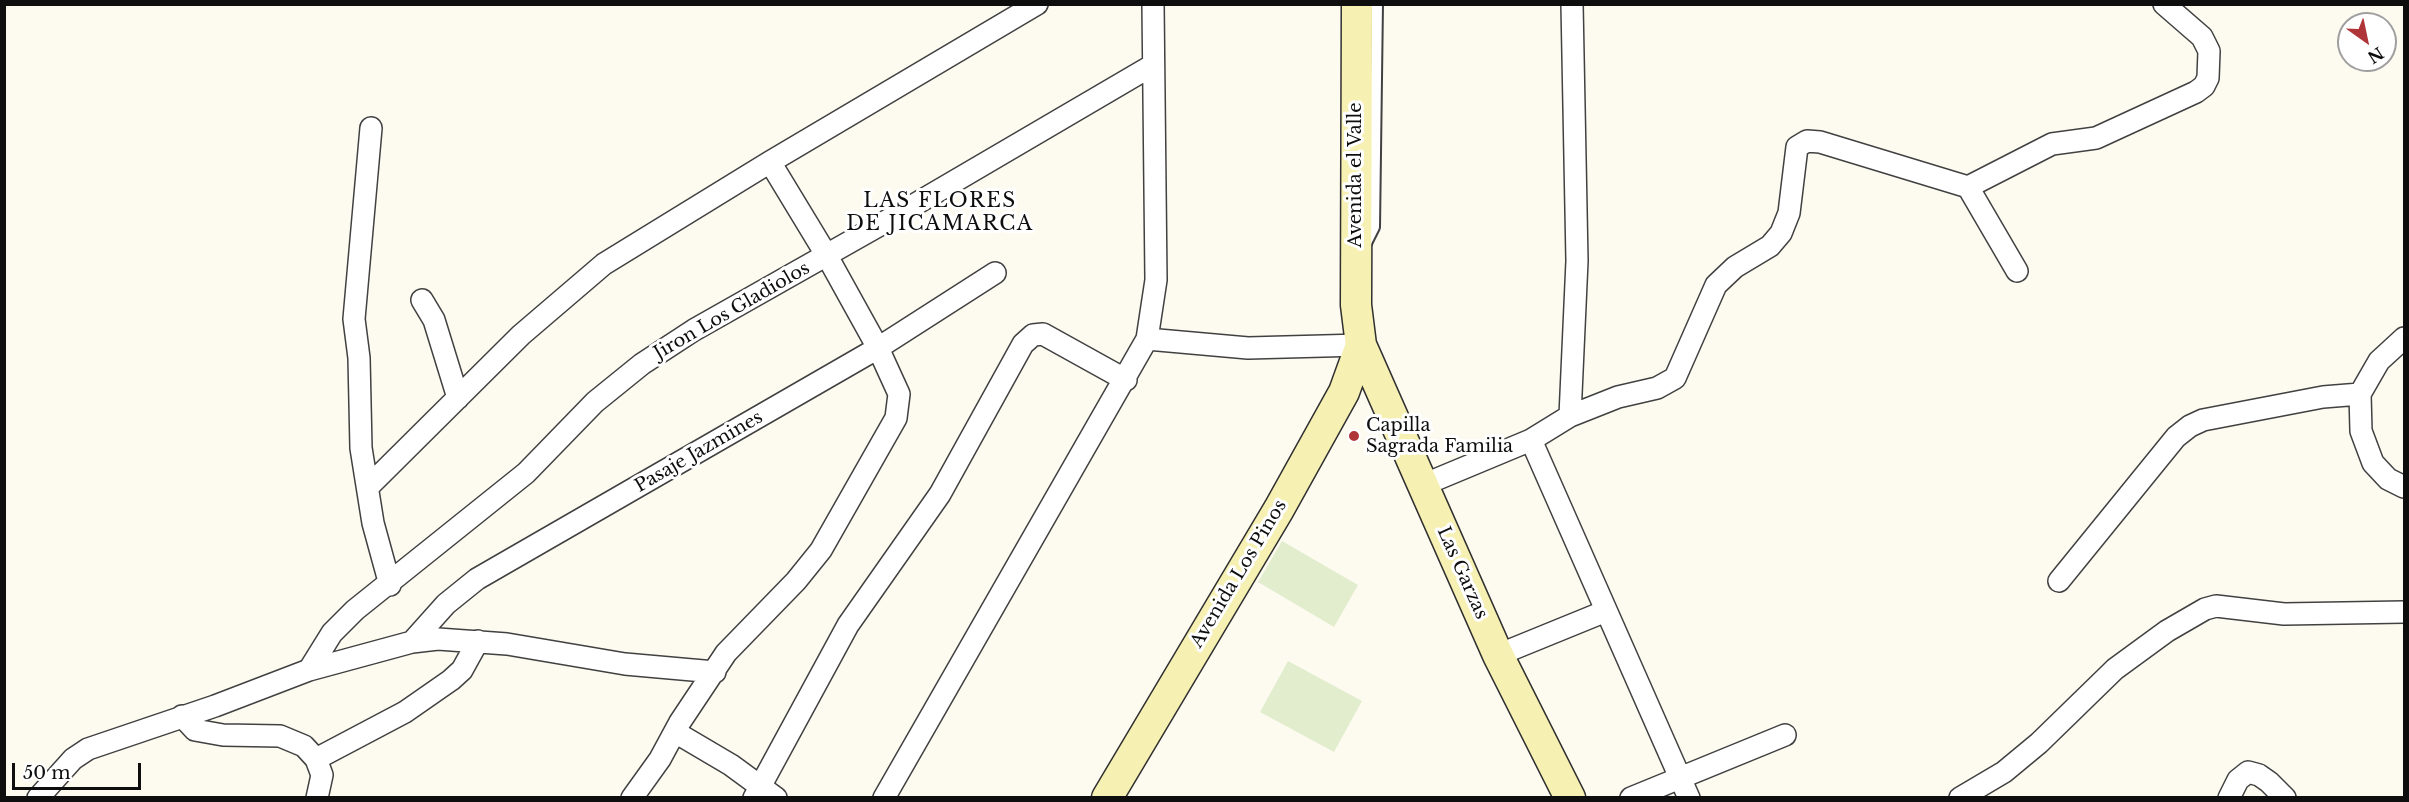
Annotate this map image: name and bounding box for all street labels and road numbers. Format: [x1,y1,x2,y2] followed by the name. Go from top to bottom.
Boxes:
[1345,102,1367,248] street label: Avenida el Valle
[650,258,814,364] street label: Jiron Los Gladiolos
[631,407,767,497] street label: Pasaje Jazmines
[1186,496,1292,652] street label: Avenida Los Pinos
[1432,523,1492,623] street label: Las Garzas

